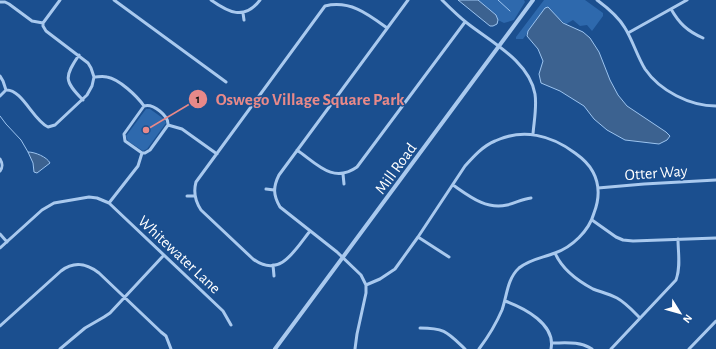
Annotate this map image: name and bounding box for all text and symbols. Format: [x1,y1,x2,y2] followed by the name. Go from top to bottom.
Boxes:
[188,85,413,114] callout: Oswego Village Square Park
[216,91,405,108] text: Oswego Village Square Park
[196,93,200,105] text: 1
[372,140,420,197] street label: Mill Road
[624,163,688,184] street label: Otter Way
[135,213,224,297] street label: Whitewater Lane
[660,293,700,333] north arrow
[681,312,694,325] text: N

